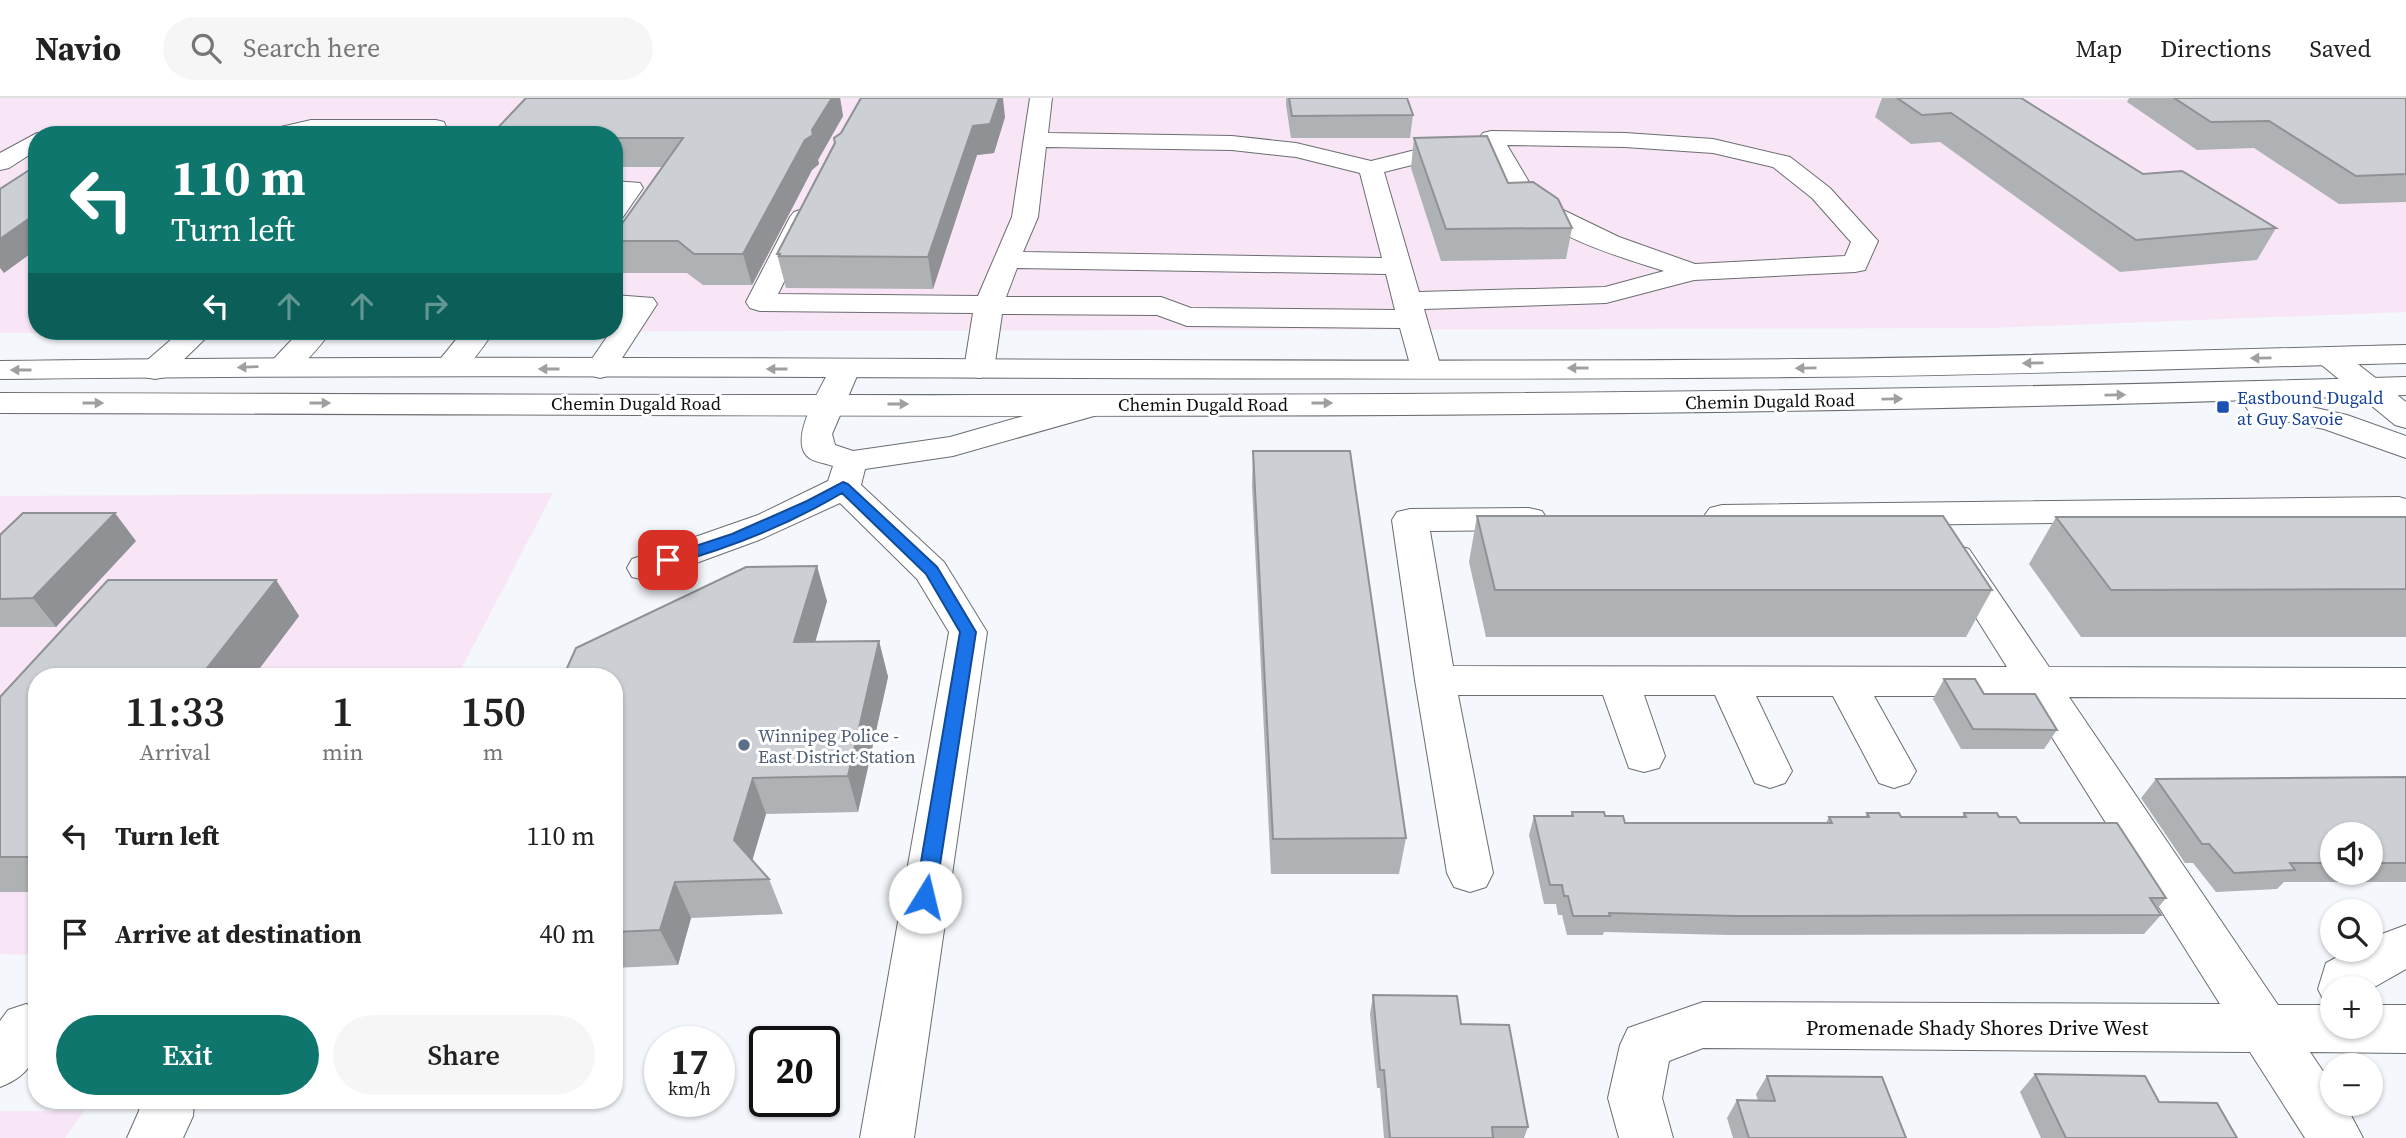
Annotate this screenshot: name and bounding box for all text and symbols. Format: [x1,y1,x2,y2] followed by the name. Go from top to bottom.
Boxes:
[163,17,653,80] search box
[35,26,121,71] text: Navio
[187,29,225,67] icon: search
[243,30,380,66] text: Search here
[2075,32,2122,65] text: Map
[2160,32,2271,65] text: Directions
[2309,32,2371,65] text: Saved
[171,144,306,211] text: 110 m
[56,154,147,245] icon: left
[171,208,295,252] text: Turn left
[197,287,235,325] icon: left
[270,287,308,325] icon: ahead
[343,287,381,325] icon: ahead
[416,287,454,325] icon: right
[2249,352,2271,364] one-way arrow
[2022,357,2044,369] one-way arrow
[237,362,259,373] one-way arrow
[1567,362,1589,374] one-way arrow
[1795,362,1817,374] one-way arrow
[538,363,560,375] one-way arrow
[765,363,787,375] one-way arrow
[9,364,31,376] one-way arrow
[2237,385,2383,431] place label: Eastbound Dugald at Guy Savoie
[1685,387,1855,415] street label: Chemin Dugald Road
[2104,390,2126,401] one-way arrow
[551,391,721,416] street label: Chemin Dugald Road
[1118,392,1288,417] street label: Chemin Dugald Road
[1881,394,1903,405] one-way arrow
[82,397,104,409] one-way arrow
[309,397,331,409] one-way arrow
[1311,397,1333,409] one-way arrow
[887,398,909,410] one-way arrow
[2215,399,2231,415] marker: Eastbound Dugald at Guy Savoie
[638,530,698,590] pin
[649,541,687,579] icon: arrive
[125,682,225,740] text: 11:33
[332,682,354,740] text: 1
[460,682,526,740] text: 150
[758,723,916,769] place label: Winnipeg Police - East District Station
[139,736,211,768] text: Arrival
[322,736,363,768] text: min
[483,736,504,768] text: m
[736,737,752,753] marker: Winnipeg Police - East District Station
[56,817,94,855] icon: left
[115,818,219,854] text: Turn left
[527,818,595,854] text: 110 m
[2320,822,2383,1116] map controls
[2320,822,2383,885] button: sound
[888,860,962,934] position arrow
[2320,899,2383,962] button: search
[56,915,94,953] icon: arrive
[115,916,362,952] text: Arrive at destination
[540,916,595,952] text: 40 m
[2320,976,2383,1039] button: +
[1806,1013,2148,1042] street label: Promenade Shady Shores Drive West
[56,1015,319,1095] button: Exit
[333,1015,595,1095] button: Share
[749,1026,840,1117] speed limit sign: 20
[671,1038,708,1086] text: 17
[2320,1053,2383,1116] button: −
[668,1076,711,1101] text: km/h

